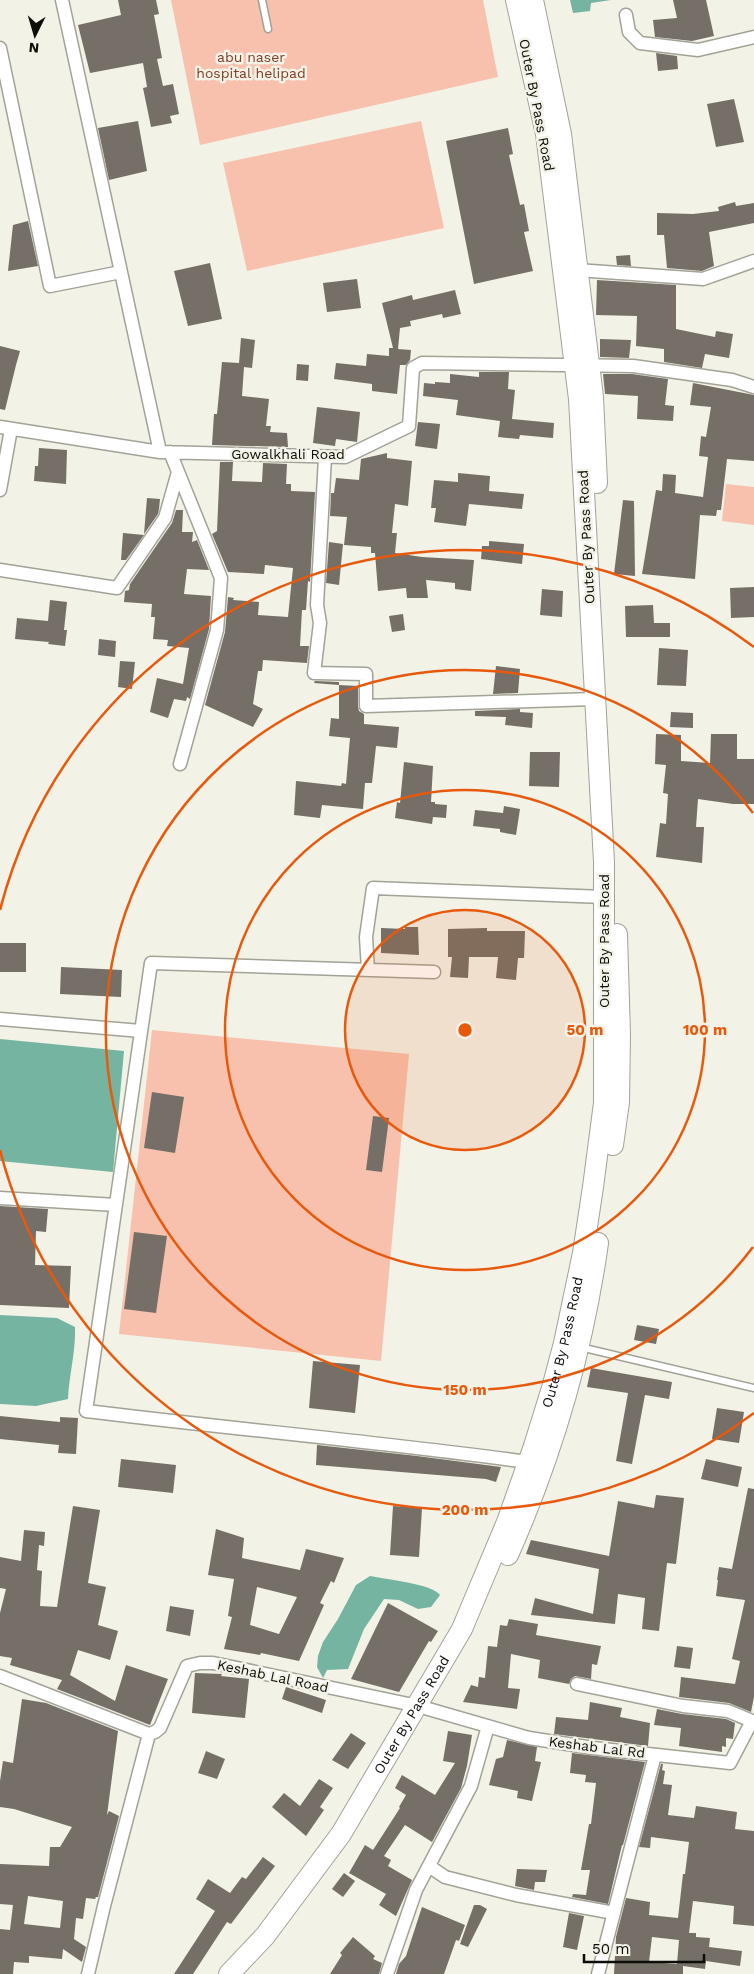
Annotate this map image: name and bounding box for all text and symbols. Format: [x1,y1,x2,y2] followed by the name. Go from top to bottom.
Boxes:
[10,10,60,60] north arrow
[516,38,558,172] street label: Outer By Pass Road
[28,40,40,56] text: N
[196,49,306,81] park label: abu naser hospital helipad
[231,446,345,462] street label: Gowalkhali Road
[574,470,598,604] street label: Outer By Pass Road
[596,874,612,1008] street label: Outer By Pass Road
[456,1021,474,1039] centre of rings
[567,1021,603,1039] text: 50 m
[683,1021,727,1039] text: 100 m
[538,1275,586,1410] street label: Outer By Pass Road
[443,1381,487,1399] text: 150 m
[442,1501,488,1519] text: 200 m
[370,1653,452,1777] street label: Outer By Pass Road
[216,1656,330,1696] street label: Keshab Lal Road
[548,1733,646,1761] street label: Keshab Lal Rd
[584,1932,704,1964] scale bar
[592,1940,629,1958] text: 50 m

